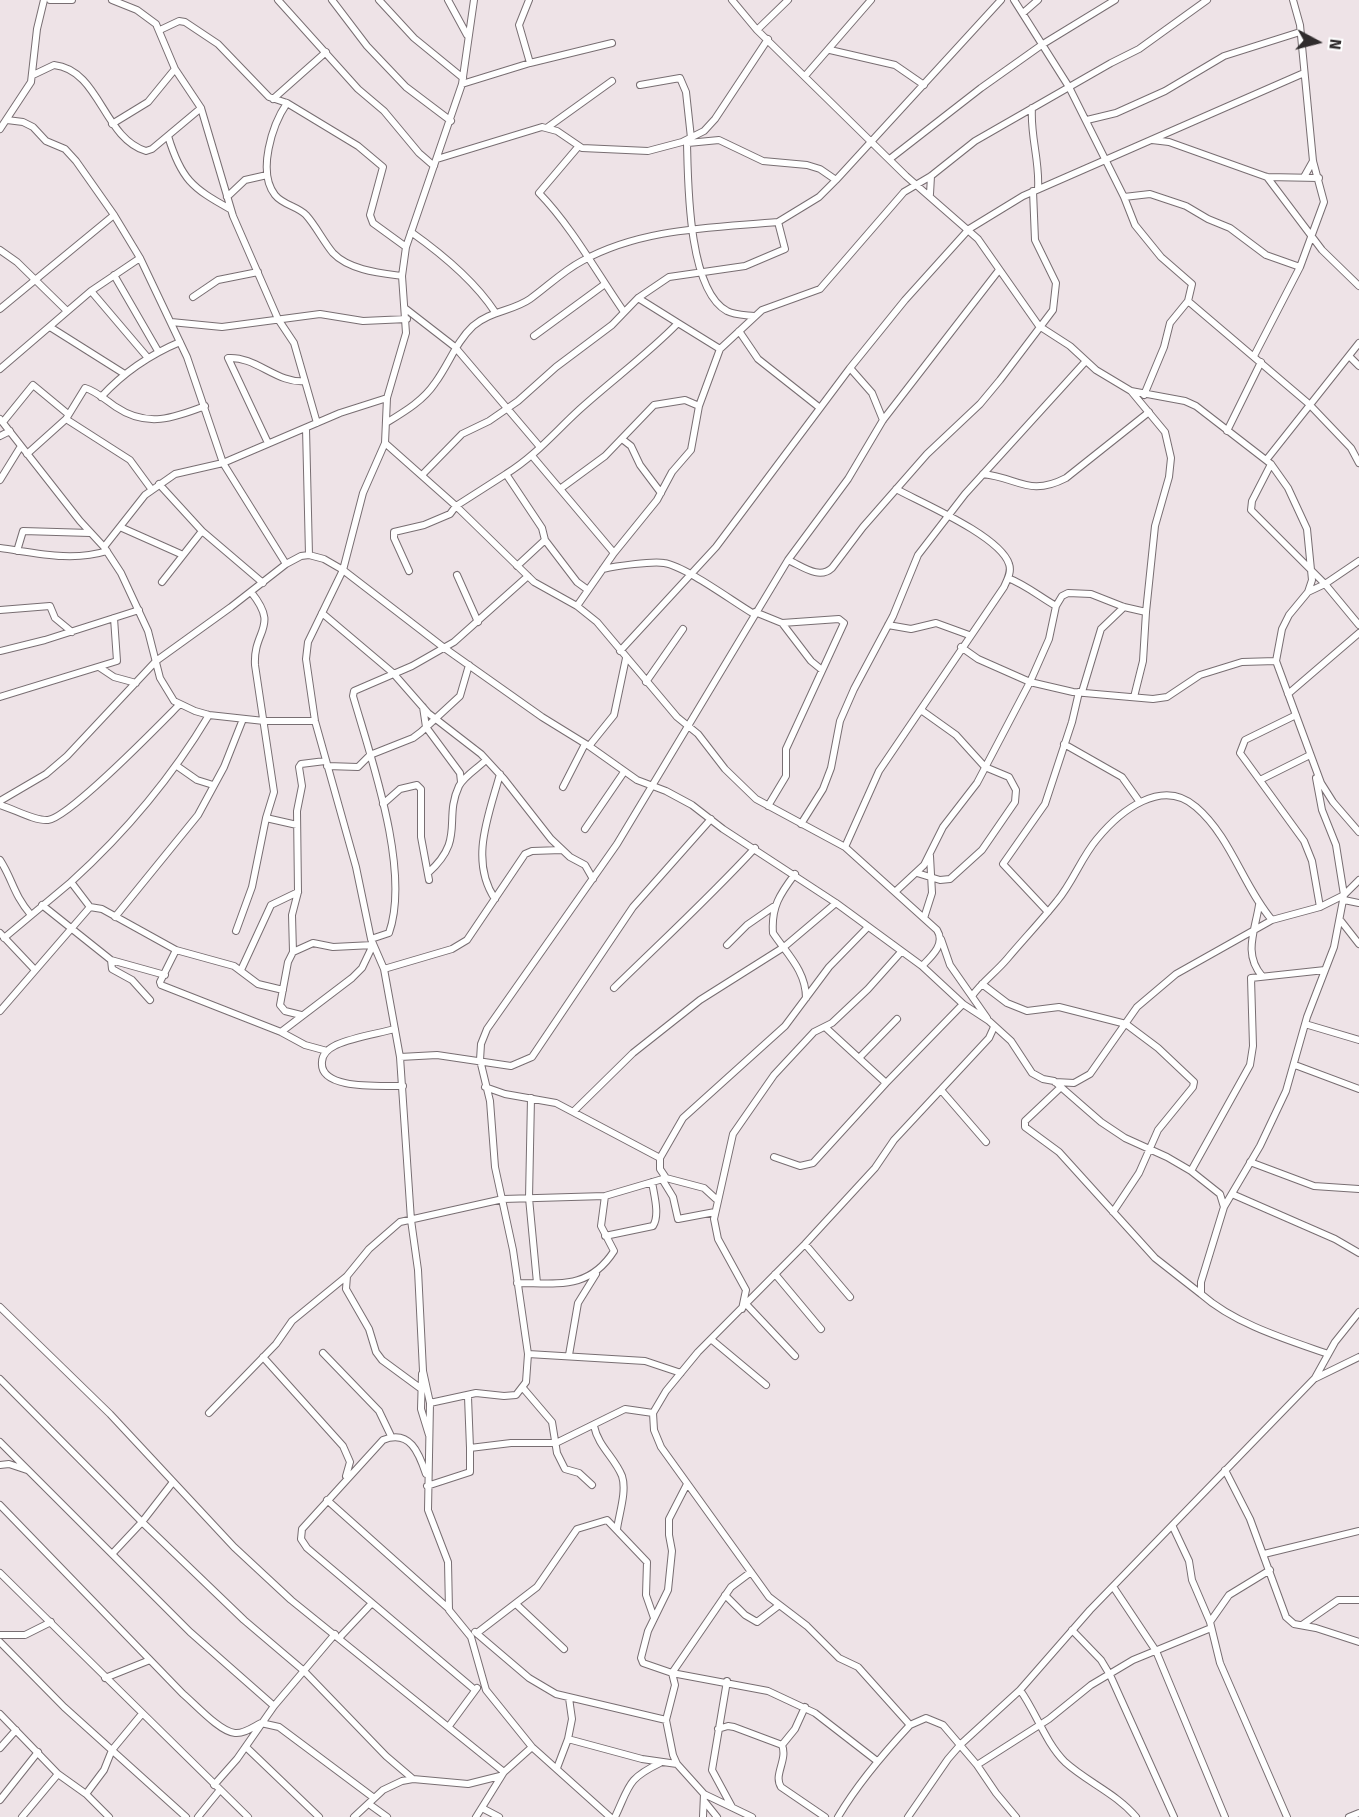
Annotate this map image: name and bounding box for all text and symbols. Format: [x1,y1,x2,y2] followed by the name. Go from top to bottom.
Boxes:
[1287,12,1347,72] north arrow
[1325,38,1345,51] text: N

